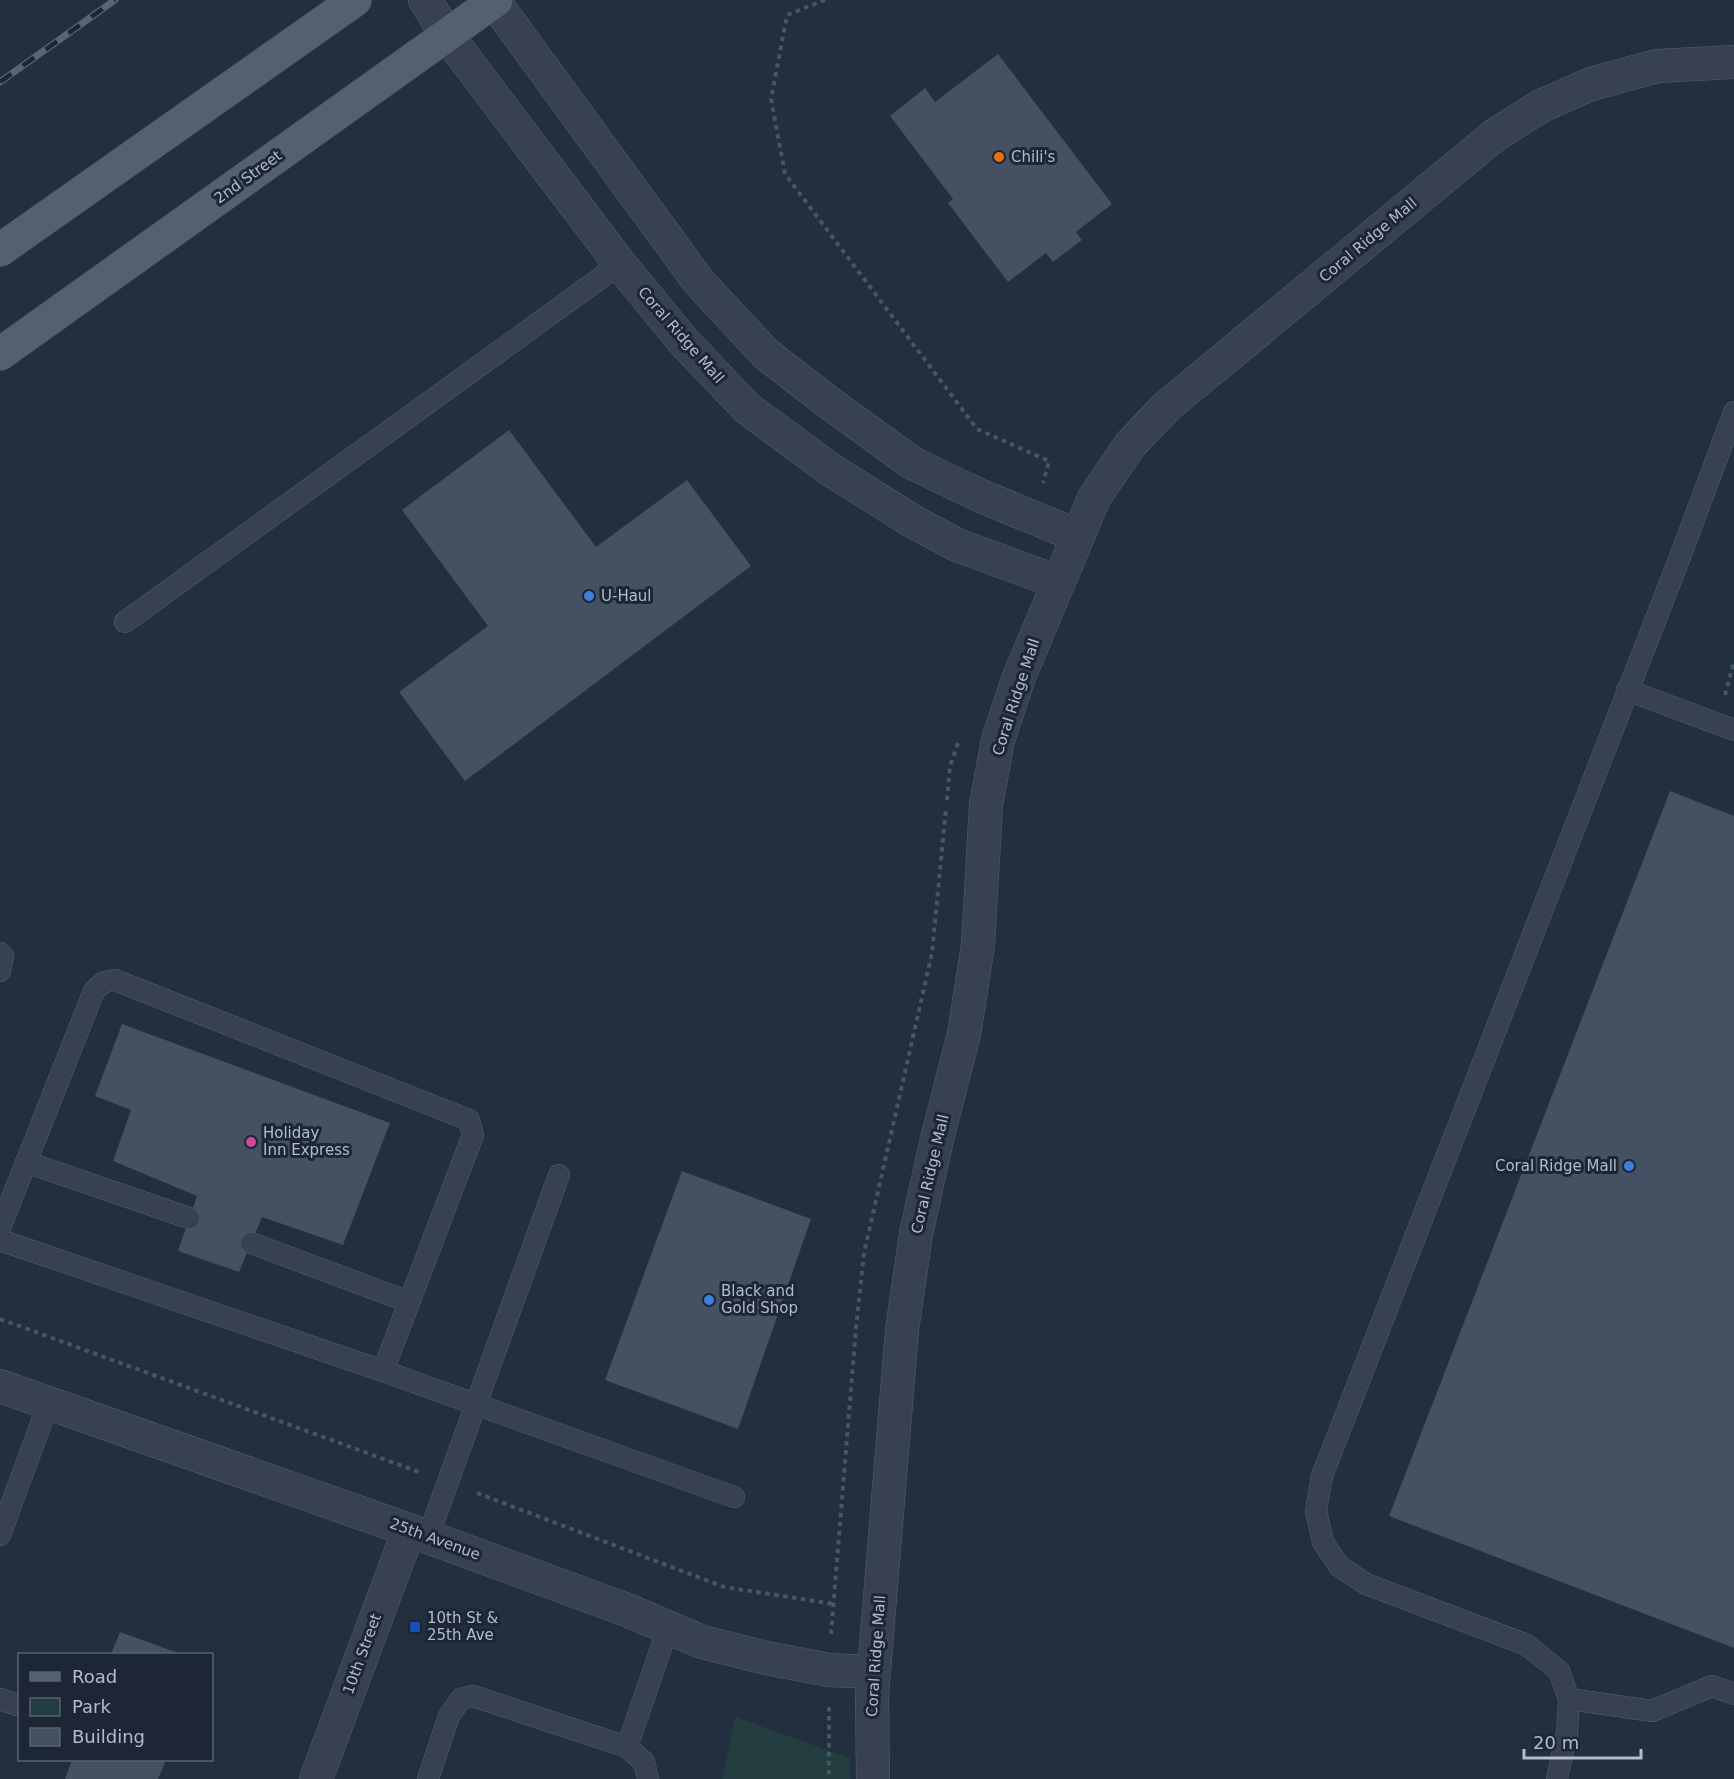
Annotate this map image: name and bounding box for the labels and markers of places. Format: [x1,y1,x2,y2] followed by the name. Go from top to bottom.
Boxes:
[1011,148,1056,166] place label: Chili's
[992,150,1006,164] marker: Chili's
[601,587,652,605] place label: U-Haul
[582,589,596,603] marker: U-Haul
[263,1124,350,1159] place label: Holiday Inn Express
[244,1135,258,1149] marker: Holiday Inn Express
[1495,1157,1617,1175] place label: Coral Ridge Mall
[1622,1159,1636,1173] marker: Coral Ridge Mall
[721,1282,798,1317] place label: Black and Gold Shop
[702,1293,716,1307] marker: Black and Gold Shop
[427,1609,498,1644] place label: 10th St & 25th Ave
[408,1620,422,1634] marker: 10th St & 25th Ave

